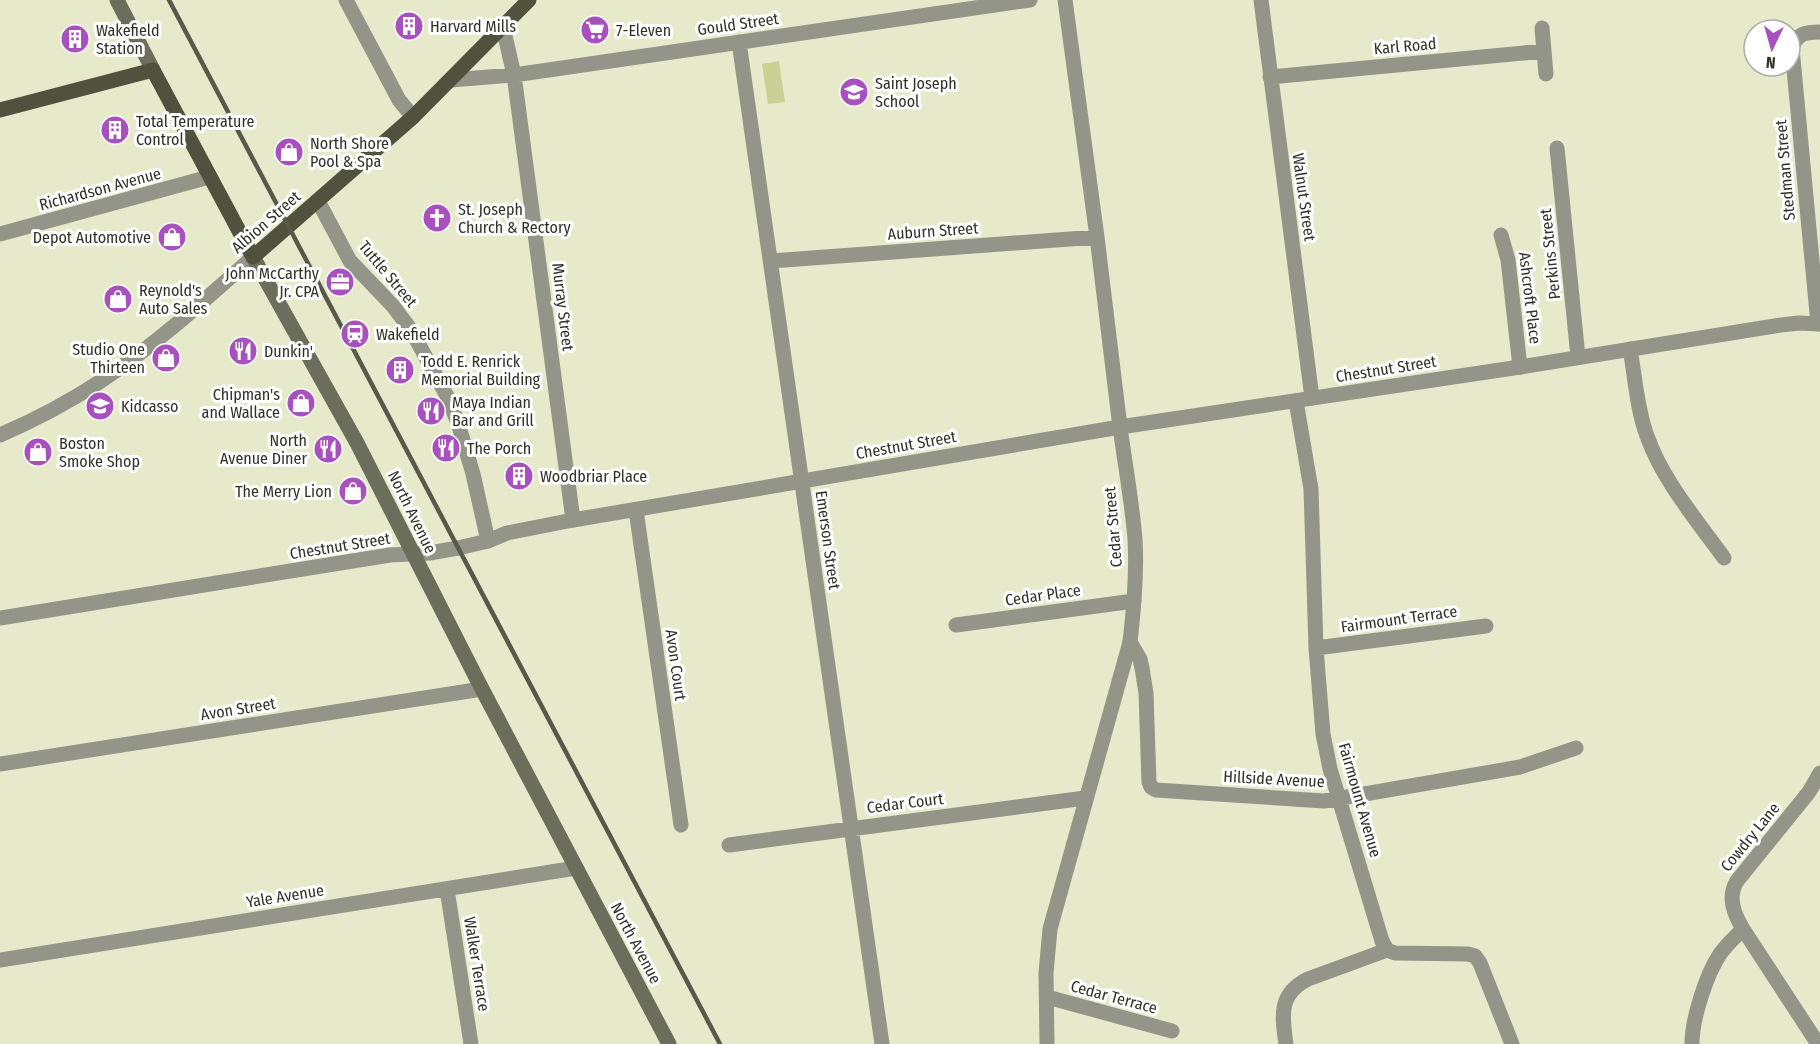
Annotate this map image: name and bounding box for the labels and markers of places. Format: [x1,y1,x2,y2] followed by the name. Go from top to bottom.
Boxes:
[393,10,425,42] building icon: Harvard Mills
[579,14,611,46] supermarket icon: 7-Eleven
[430,17,516,36] place label: Harvard Mills
[96,21,160,58] place label: Wakefield Station
[616,21,671,40] place label: 7-Eleven
[59,23,91,55] building icon: Wakefield Station
[875,74,957,111] place label: Saint Joseph School
[838,76,870,108] school or university icon: Saint Joseph School
[136,112,255,149] place label: Total Temperature Control
[99,114,131,146] building icon: Total Temperature Control
[310,134,389,171] place label: North Shore Pool & Spa
[273,136,305,168] shop icon: North Shore Pool & Spa
[458,200,572,237] place label: St. Joseph Church & Rectory
[421,202,453,234] church icon: St. Joseph Church & Rectory
[156,221,188,253] shop icon: Depot Automotive
[33,228,151,247] place label: Depot Automotive
[225,264,320,301] place label: John McCarthy Jr. CPA
[324,266,356,298] office icon: John McCarthy Jr. CPA
[139,281,208,318] place label: Reynold's Auto Sales
[102,283,134,315] shop icon: Reynold's Auto Sales
[339,318,371,350] station icon: Wakefield
[376,325,440,344] place label: Wakefield
[227,335,259,367] restaurant icon: Dunkin'
[72,340,145,377] place label: Studio One Thirteen
[150,342,182,374] shop icon: Studio One Thirteen
[264,342,313,361] place label: Dunkin'
[421,352,541,389] place label: Todd E. Renrick Memorial Building
[384,354,416,386] building icon: Todd E. Renrick Memorial Building
[202,385,280,422] place label: Chipman's and Wallace
[285,387,317,419] shop icon: Chipman's and Wallace
[84,390,116,422] school or university icon: Kidcasso
[452,393,534,430] place label: Maya Indian Bar and Grill
[415,395,447,427] restaurant icon: Maya Indian Bar and Grill
[121,397,178,416] place label: Kidcasso
[220,431,307,468] place label: North Avenue Diner
[430,432,462,464] restaurant icon: The Porch
[312,433,344,465] restaurant icon: North Avenue Diner
[59,434,140,471] place label: Boston Smoke Shop
[22,436,54,468] shop icon: Boston Smoke Shop
[467,439,531,458] place label: The Porch
[503,460,535,492] building icon: Woodbriar Place
[540,467,647,486] place label: Woodbriar Place
[337,475,369,507] shop icon: The Merry Lion
[235,482,332,501] place label: The Merry Lion

